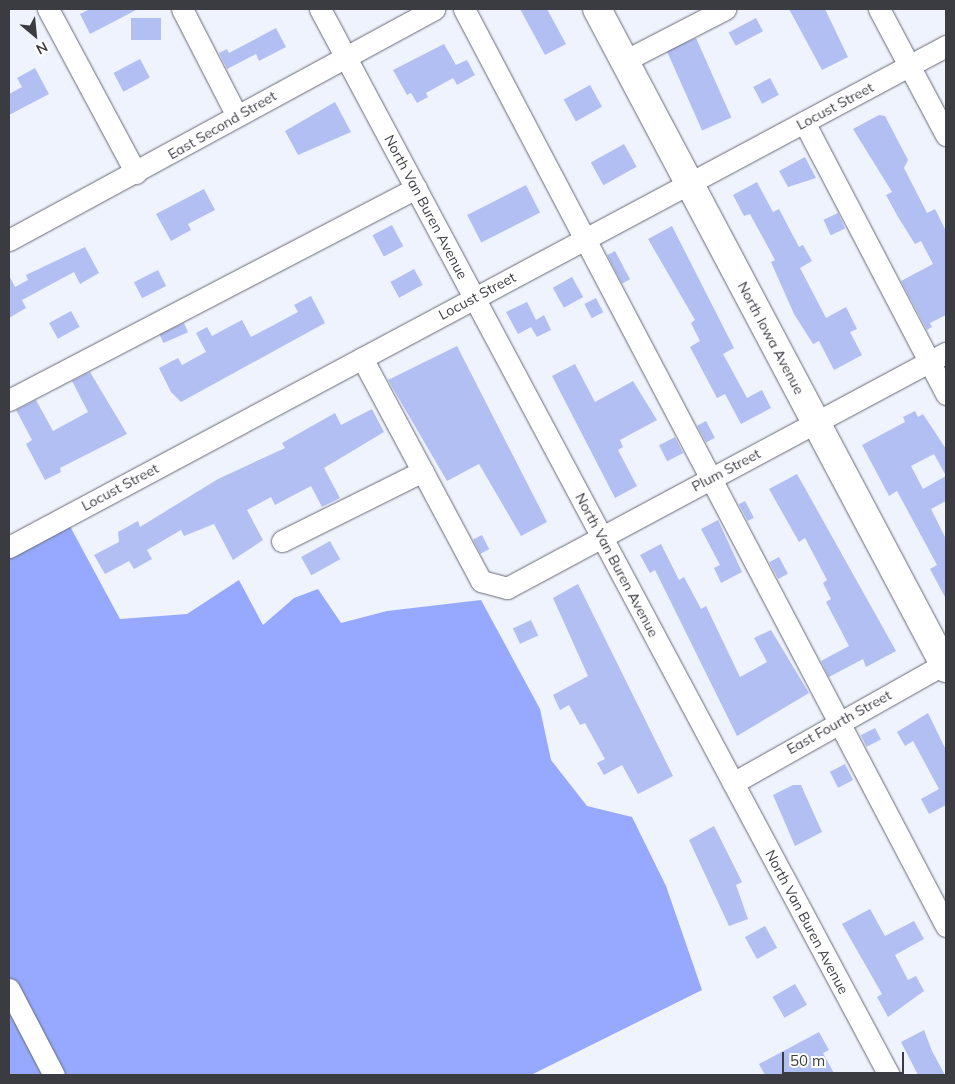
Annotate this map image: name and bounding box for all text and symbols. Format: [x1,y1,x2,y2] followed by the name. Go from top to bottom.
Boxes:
[10,10,60,60] north arrow
[33,38,51,59] text: N
[794,79,876,133] street label: Locust Street
[165,87,279,163] street label: East Second Street
[381,132,471,282] street label: North Van Buren Avenue
[436,269,518,323] street label: Locust Street
[734,279,808,397] street label: North Iowa Avenue
[689,445,763,495] street label: Plum Street
[79,460,161,514] street label: Locust Street
[572,490,662,640] street label: North Van Buren Avenue
[784,686,894,758] street label: East Fourth Street
[762,847,852,997] street label: North Van Buren Avenue
[785,1042,908,1074] scale bar
[790,1051,825,1070] text: 50 m

